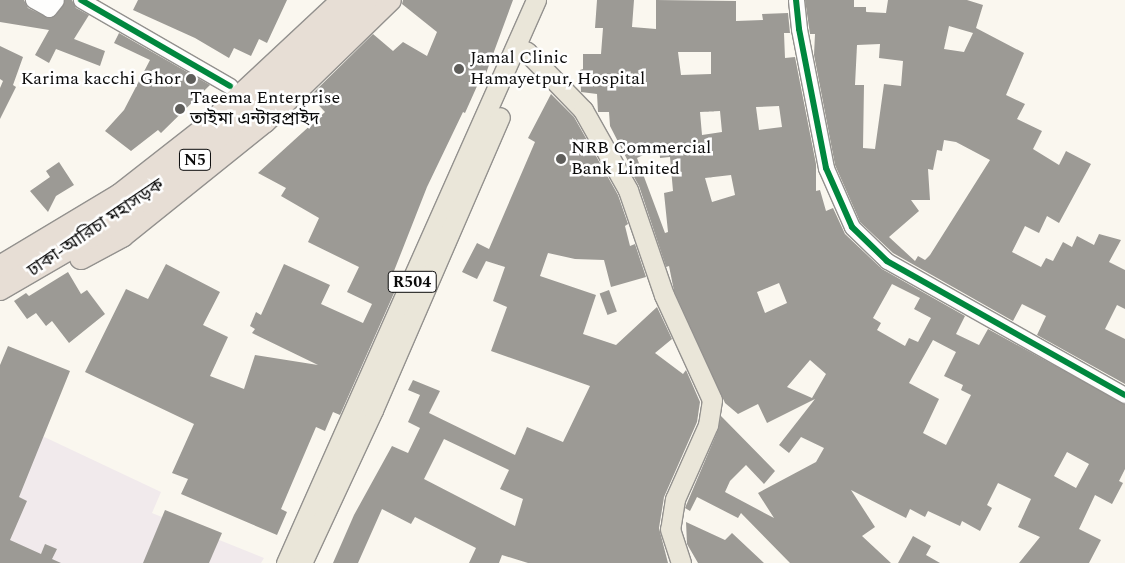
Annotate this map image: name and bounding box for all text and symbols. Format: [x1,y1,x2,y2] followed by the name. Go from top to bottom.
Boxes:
[470,48,645,90] place label: Jamal Clinic Hamayetpur, Hospital
[452,62,466,76] marker: Jamal Clinic Hamayetpur, Hospital
[21,68,181,90] place label: Karima kacchi Ghor
[185,73,197,85] marker: Karima kacchi Ghor
[190,88,340,130] place label: Taeema Enterprise তাইমা এন্টারপ্রাইদ
[174,103,186,115] marker: Taeema Enterprise তাইমা এন্টারপ্রাইদ
[571,138,711,180] place label: NRB Commercial Bank Limited
[179,146,211,174] road number: N5
[555,153,567,165] marker: NRB Commercial Bank Limited
[24,174,168,282] street label: ঢাকা-আরিচা মহাসড়ক
[387,268,437,296] road number: R504

